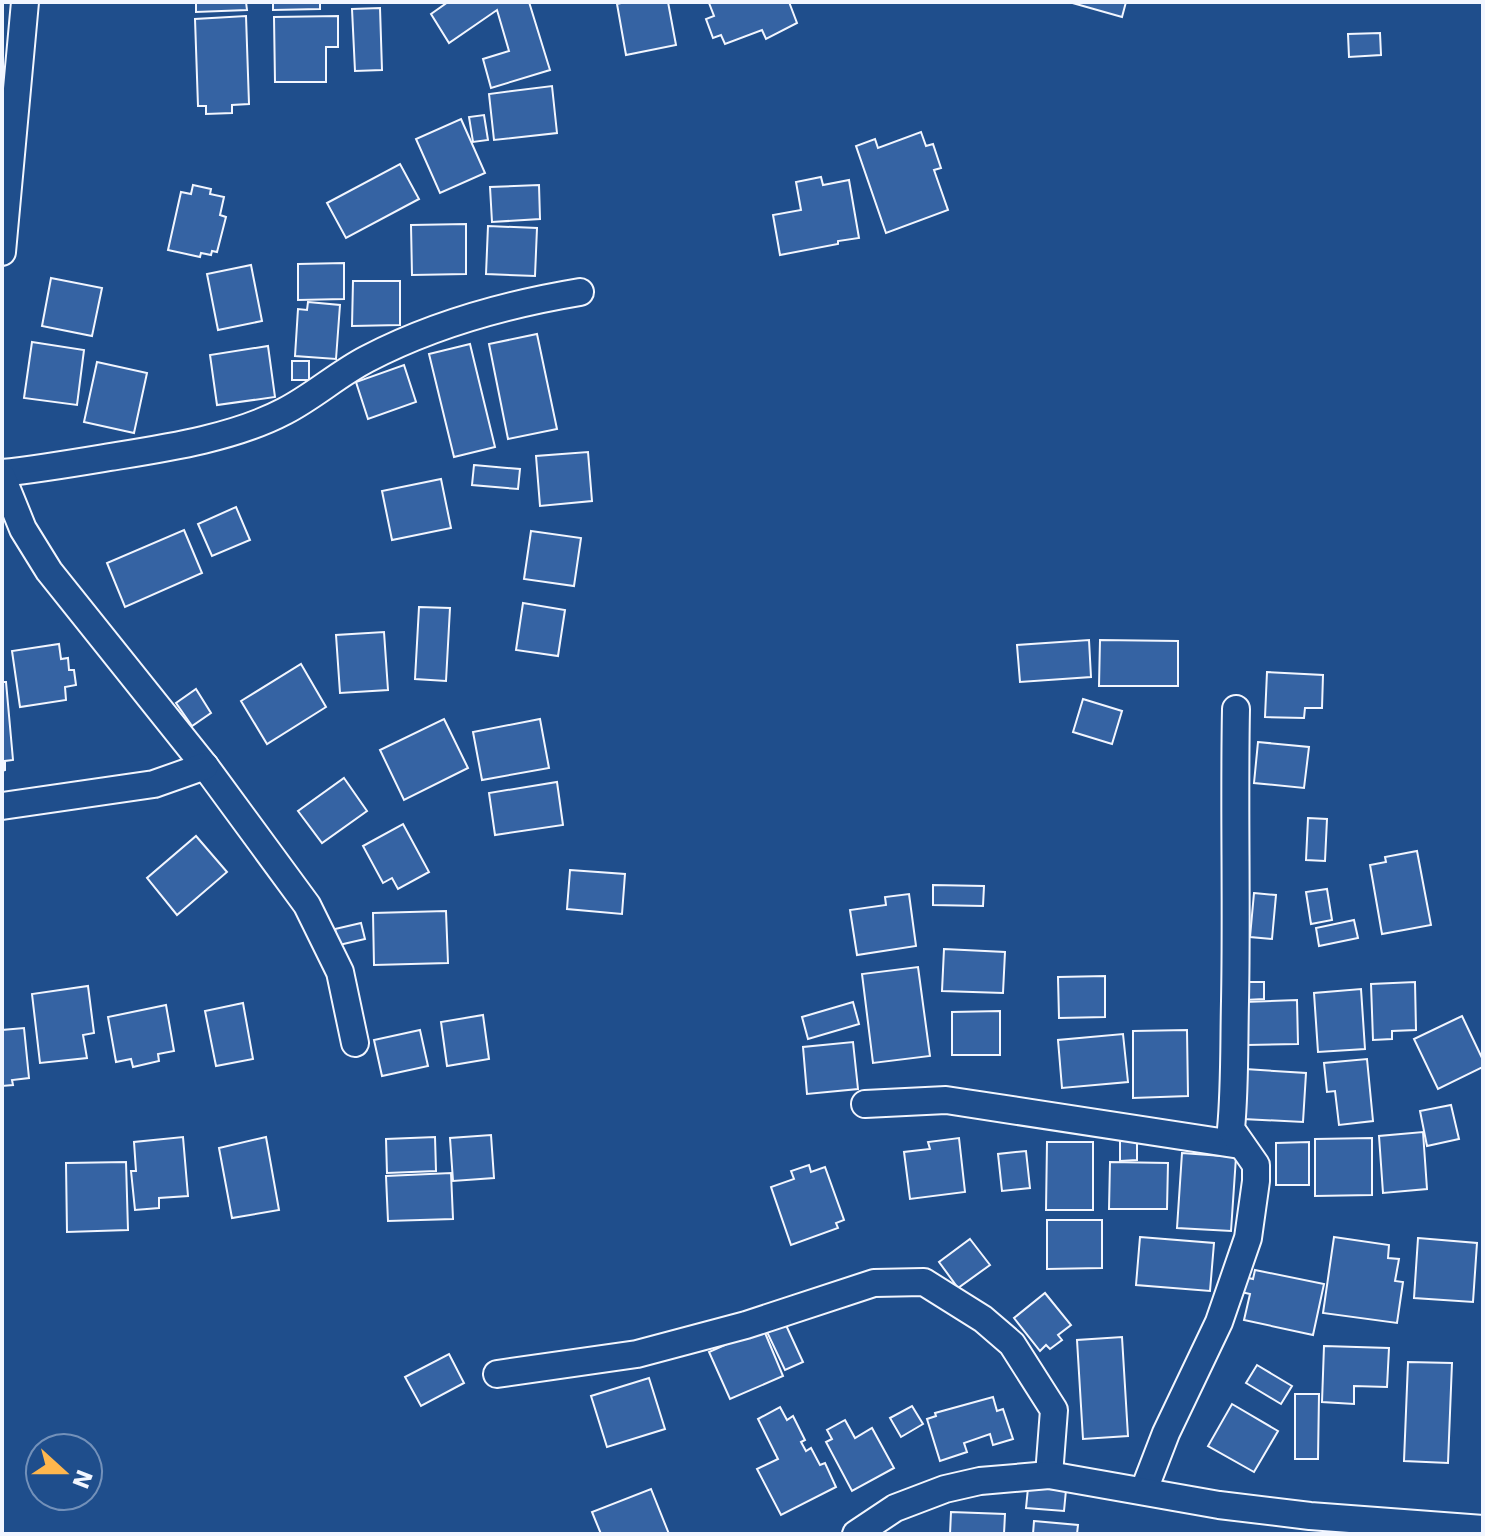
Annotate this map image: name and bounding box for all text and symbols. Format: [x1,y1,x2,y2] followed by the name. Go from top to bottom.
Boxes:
[24,1432,104,1512] north arrow
[67,1466,97,1492] text: N

